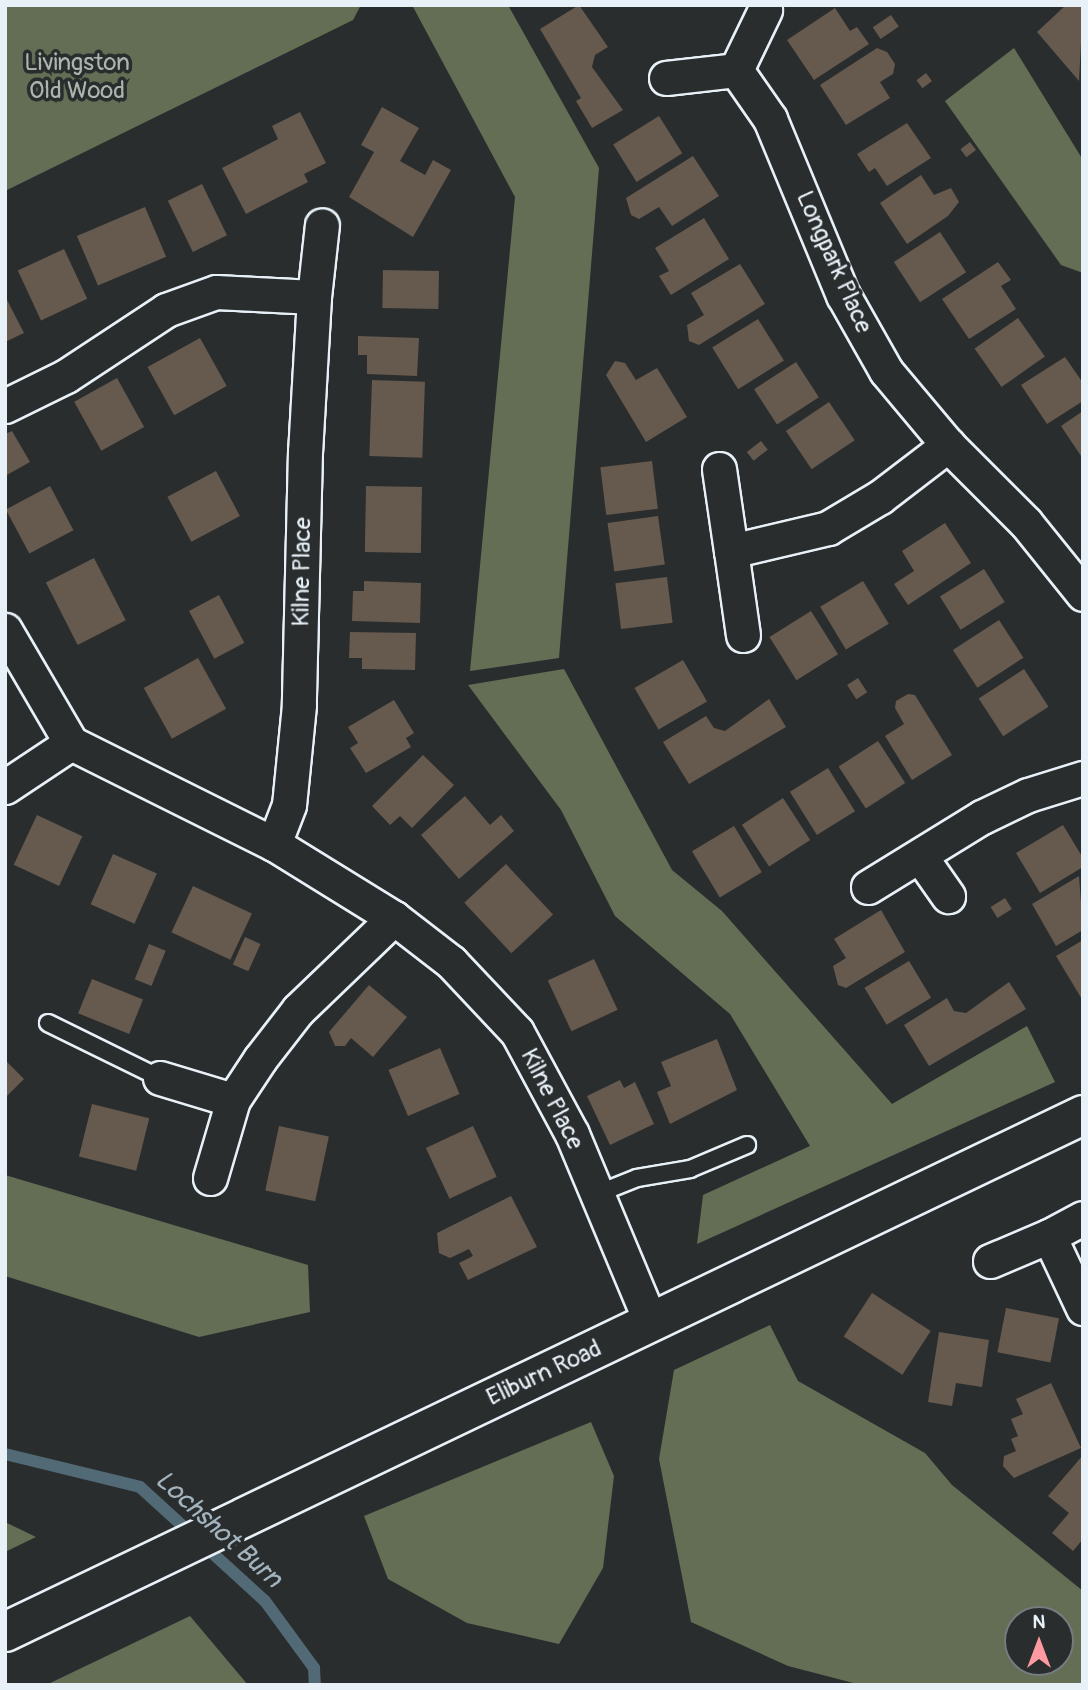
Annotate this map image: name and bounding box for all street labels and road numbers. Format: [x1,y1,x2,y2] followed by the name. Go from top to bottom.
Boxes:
[790,187,878,337] street label: Longpark Place
[287,517,317,627] street label: Kilne Place
[514,1044,590,1154] street label: Kilne Place
[482,1334,606,1412] street label: Eliburn Road

